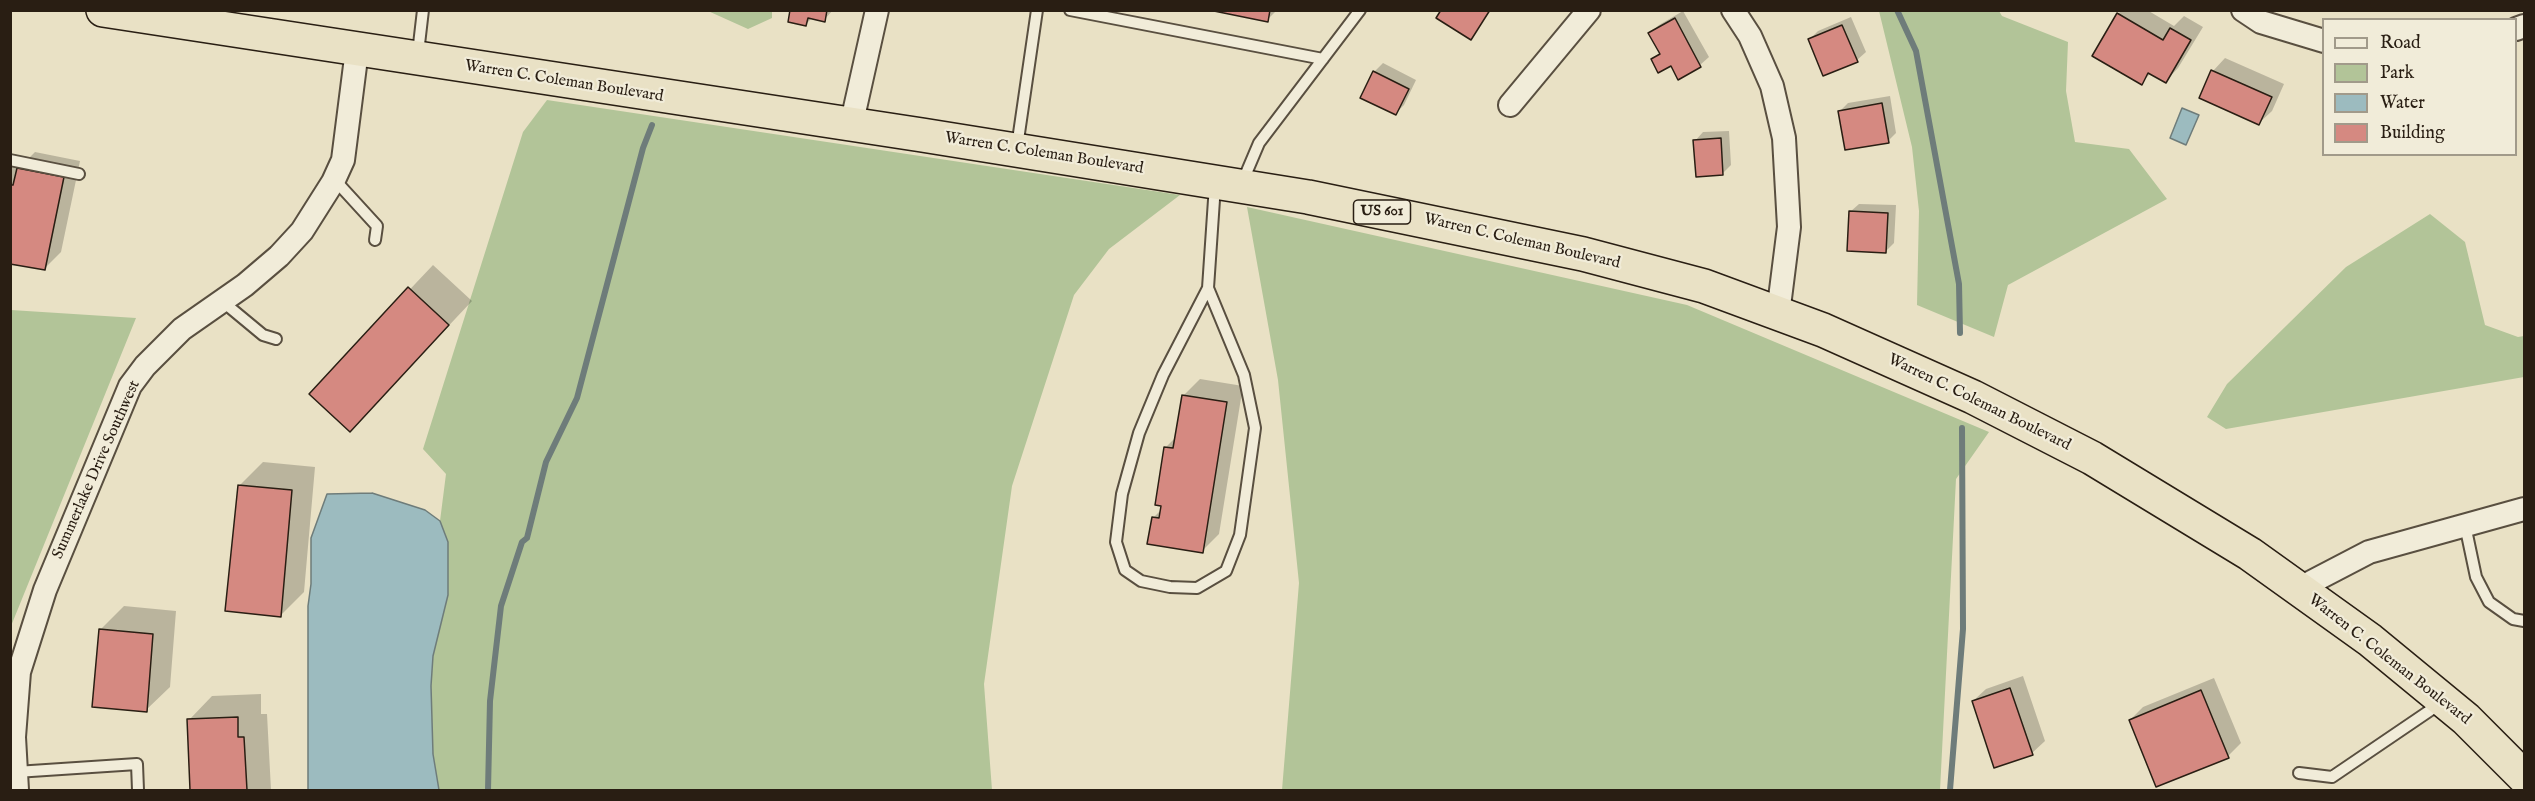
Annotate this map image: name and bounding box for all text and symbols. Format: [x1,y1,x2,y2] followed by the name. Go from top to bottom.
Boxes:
[2322,18,2517,156] legend
[2380,32,2421,55] text: Road
[463,57,665,107] street label: Warren C. Coleman Boulevard
[2380,62,2414,85] text: Park
[2380,92,2425,115] text: Water
[2380,122,2445,145] text: Building
[943,129,1145,179] street label: Warren C. Coleman Boulevard
[1354,200,1410,224] road number: US 601
[1422,210,1622,274] street label: Warren C. Coleman Boulevard
[1884,350,2074,456] street label: Warren C. Coleman Boulevard
[49,378,145,562] street label: Summerlake Drive Southwest
[2304,591,2474,729] street label: Warren C. Coleman Boulevard

